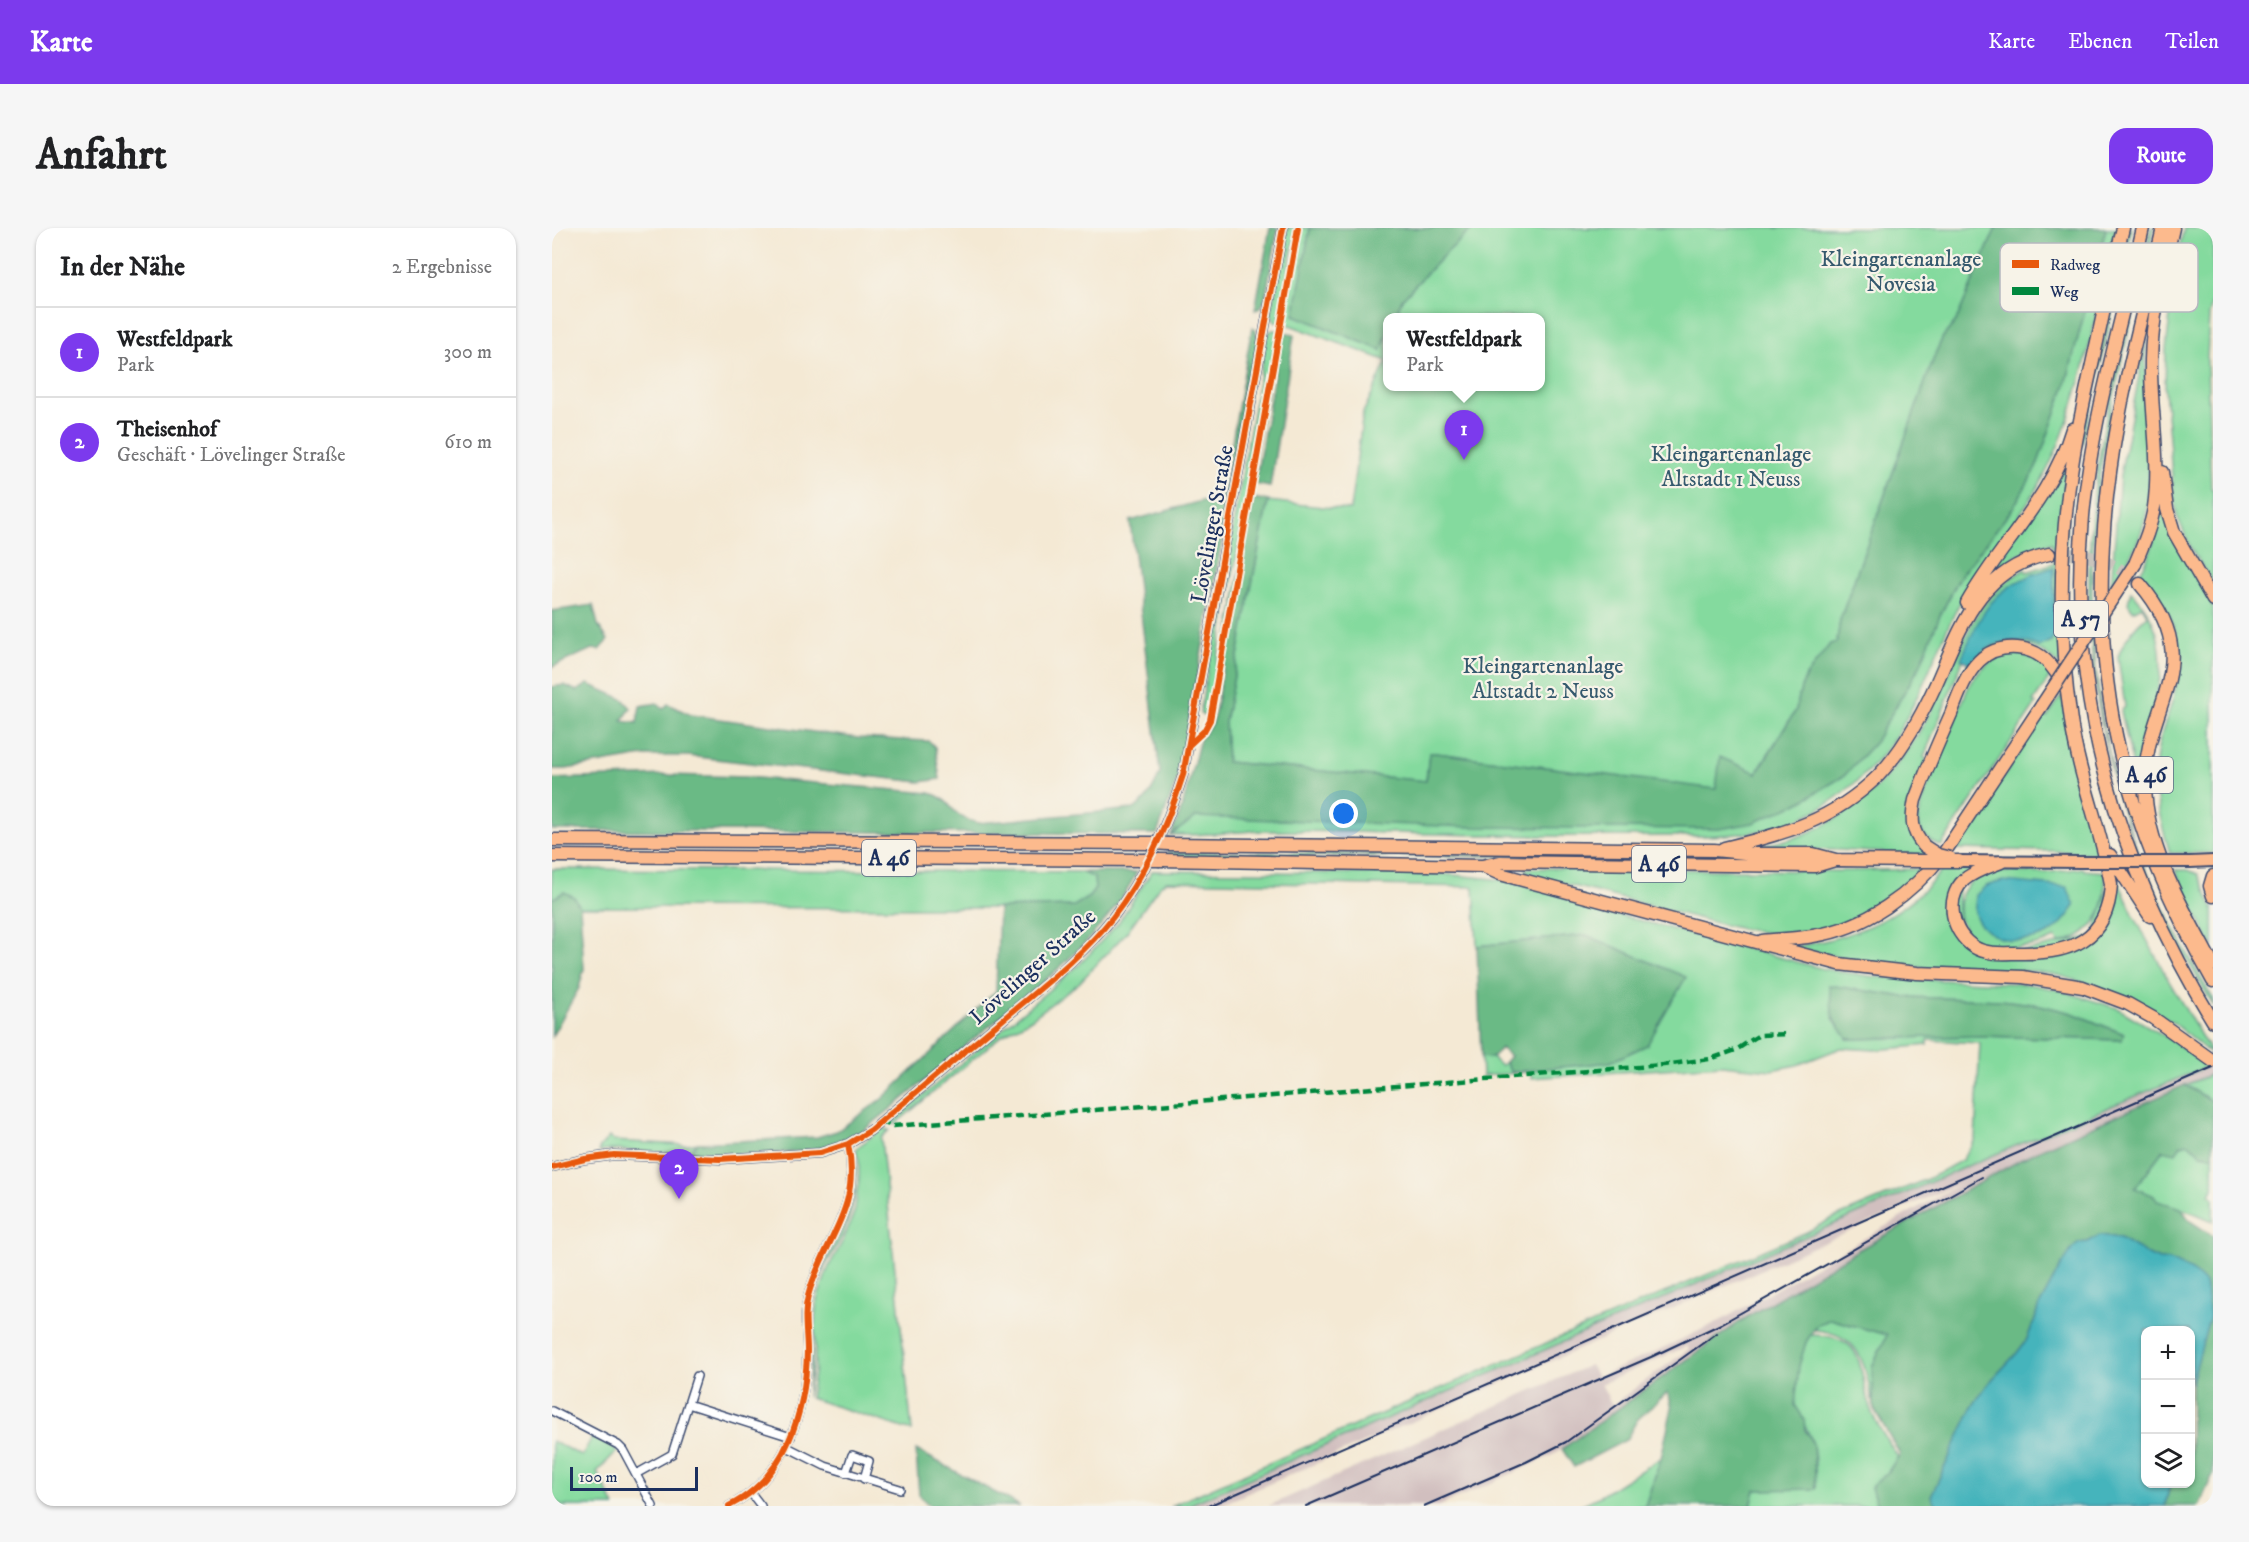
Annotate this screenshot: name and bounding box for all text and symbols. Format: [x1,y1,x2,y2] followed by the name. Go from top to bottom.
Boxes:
[30,25,93,60] text: Karte
[1988,29,2035,55] text: Karte
[2068,29,2132,55] text: Ebenen
[2165,29,2219,55] text: Teilen
[2109,128,2213,184] button: Route
[36,130,167,182] text: Anfahrt
[2000,243,2198,312] legend
[1821,246,1981,298] park label: Kleingartenanlage Novesia
[60,251,185,284] text: In der Nähe
[392,255,492,280] text: 2 Ergebnisse
[2050,255,2100,275] text: Radweg
[2049,282,2079,302] text: Weg
[1383,313,1545,391] popup
[117,326,233,353] text: Westfeldpark
[1406,326,1522,353] text: Westfeldpark
[76,340,83,365] text: 1
[444,340,492,365] text: 300 m
[117,353,154,378] text: Park
[1406,353,1444,378] text: Park
[1444,410,1484,460] pin: 1
[117,416,217,443] text: Theisenhof
[75,430,84,455] text: 2
[444,430,492,455] text: 610 m
[1651,441,1811,493] park label: Kleingartenanlage Altstadt 1 Neuss
[117,443,345,468] text: Geschäft · Lövelinger Straße
[1185,443,1240,606] street label: Lövelinger Straße
[2054,601,2108,637] road number: A 57
[1463,653,1623,705] park label: Kleingartenanlage Altstadt 2 Neuss
[2119,757,2173,793] road number: A 46
[1329,799,1358,828] your location
[862,840,916,876] road number: A 46
[1632,846,1686,882] road number: A 46
[964,903,1102,1031] street label: Lövelinger Straße
[660,1150,698,1199] pin: 2
[2141,1326,2195,1488] map controls
[2141,1326,2195,1380] button: +
[2141,1380,2195,1434] button: −
[2141,1434,2195,1488] button: layers
[570,1464,698,1492] scale bar
[579,1467,618,1487] text: 100 m

